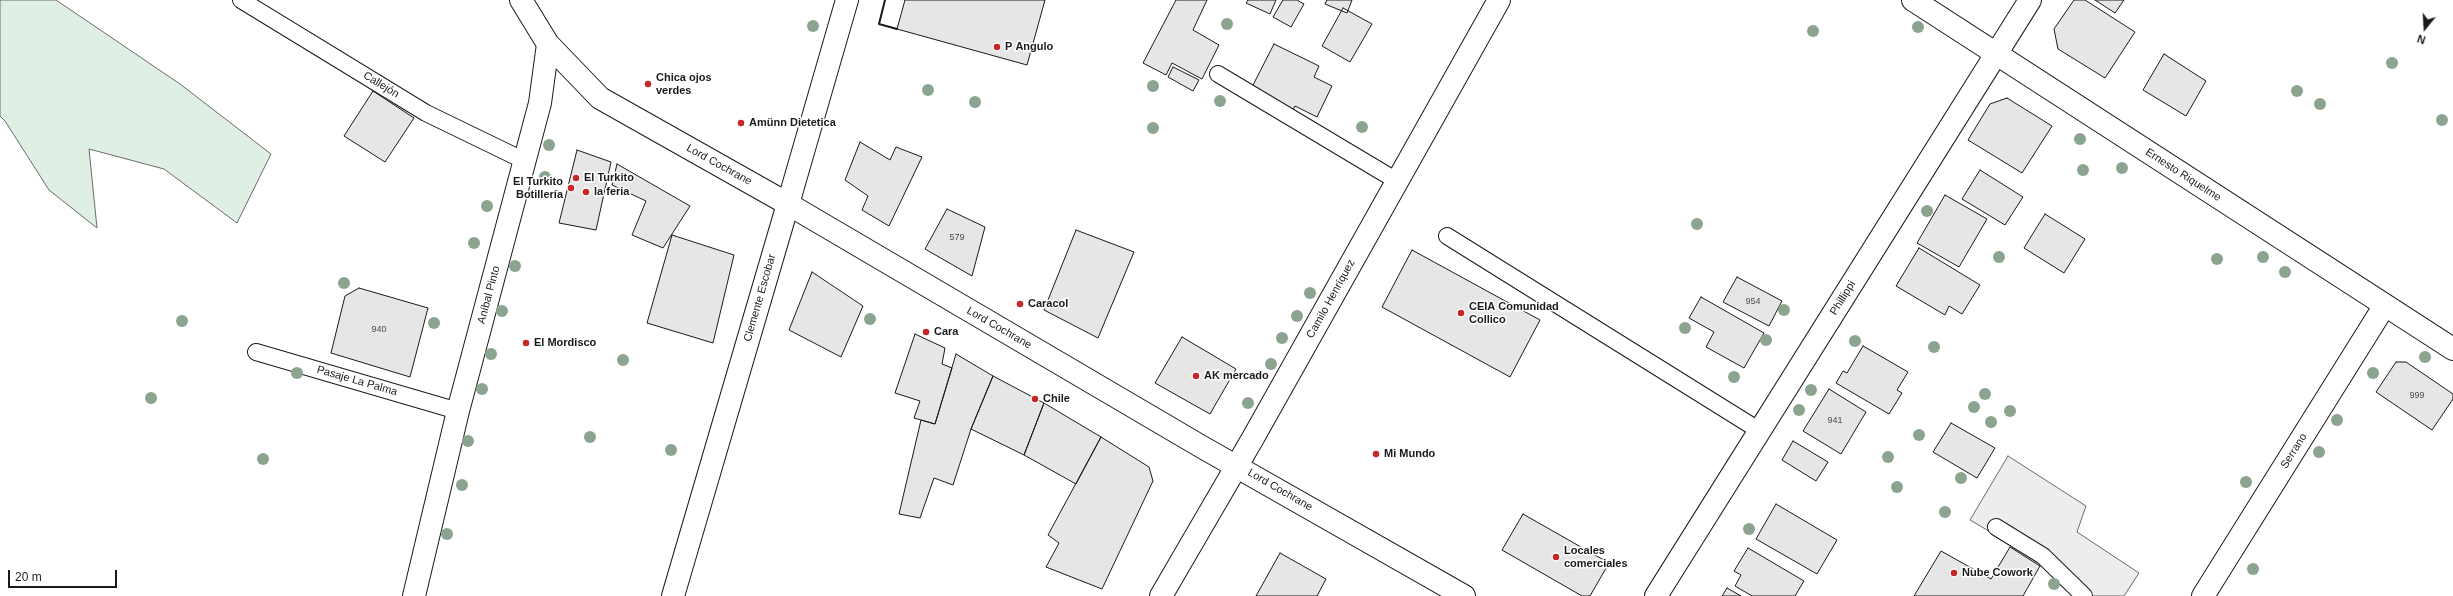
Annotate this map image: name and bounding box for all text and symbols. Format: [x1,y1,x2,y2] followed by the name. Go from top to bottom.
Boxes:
[2405,8,2445,48] north arrow
[2416,32,2427,46] text: N
[1005,40,1053,54] place label: P Angulo
[992,42,1002,52] marker: P Angulo
[361,69,401,101] street label: Callejón
[656,71,712,97] place label: Chica ojos verdes
[643,79,653,89] marker: Chica ojos verdes
[749,116,836,130] place label: Amünn Dietetica
[736,118,746,128] marker: Amünn Dietetica
[684,142,754,188] street label: Lord Cochrane
[2143,146,2223,204] street label: Ernesto Riquelme
[584,171,634,185] place label: El Turkito
[571,173,581,183] marker: El Turkito
[513,175,563,201] place label: El Turkito Botillería
[566,183,576,193] marker: El Turkito Botillería
[594,185,629,199] place label: la feria
[581,187,591,197] marker: la feria
[949,233,965,243] house number: 579
[741,253,779,343] street label: Clemente Escobar
[1304,257,1358,341] street label: Camilo Henríquez
[475,265,503,325] street label: Aníbal Pinto
[1827,278,1859,318] street label: Phillippi
[1028,297,1068,311] place label: Caracol
[1745,297,1761,307] house number: 954
[1015,299,1025,309] marker: Caracol
[1469,300,1559,326] place label: CEIA Comunidad Collico
[964,304,1034,352] street label: Lord Cochrane
[1456,308,1466,318] marker: CEIA Comunidad Collico
[371,325,387,335] house number: 940
[934,325,958,339] place label: Cara
[921,327,931,337] marker: Cara
[534,336,596,350] place label: El Mordisco
[521,338,531,348] marker: El Mordisco
[315,363,399,399] street label: Pasaje La Palma
[1204,369,1269,383] place label: AK mercado
[1191,371,1201,381] marker: AK mercado
[2409,391,2425,401] house number: 999
[1043,392,1070,406] place label: Chile
[1030,394,1040,404] marker: Chile
[1827,416,1843,426] house number: 941
[2278,431,2310,471] street label: Serrano
[1384,447,1435,461] place label: Mi Mundo
[1371,449,1381,459] marker: Mi Mundo
[1245,466,1315,514] street label: Lord Cochrane
[1564,544,1628,570] place label: Locales comerciales
[1551,552,1561,562] marker: Locales comerciales
[10,562,119,588] scale bar
[1962,566,2033,580] place label: Nube Cowork
[1949,568,1959,578] marker: Nube Cowork
[15,570,42,584] text: 20 m

